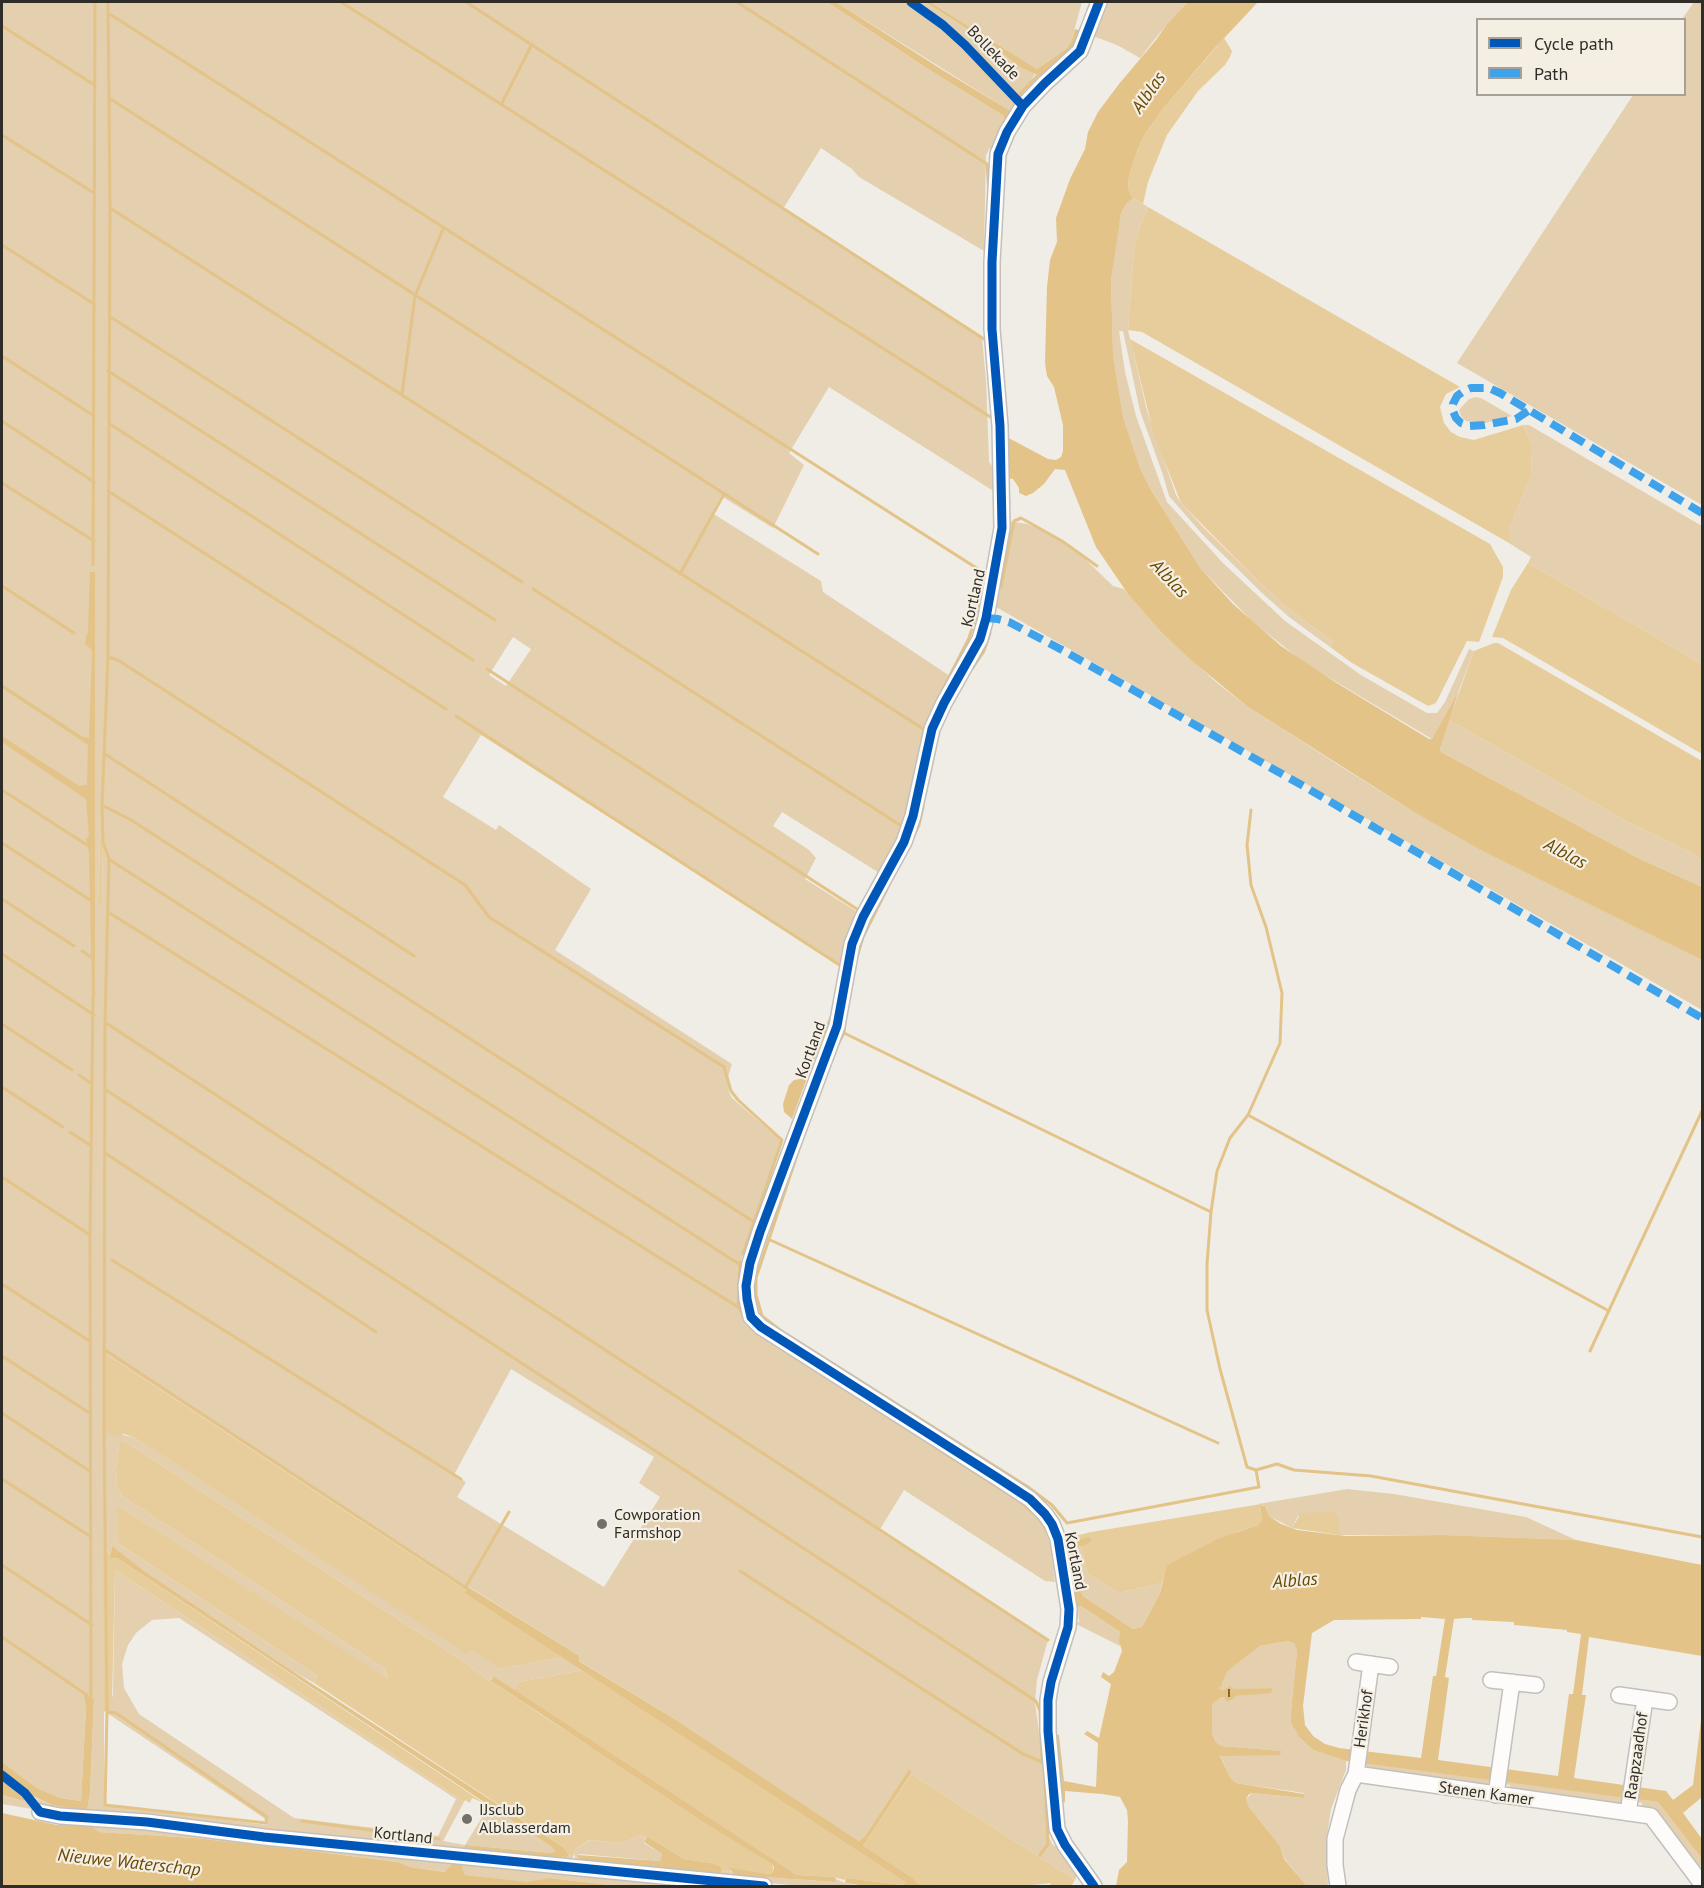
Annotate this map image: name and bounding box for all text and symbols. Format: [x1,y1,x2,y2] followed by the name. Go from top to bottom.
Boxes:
[1476,18,1686,96] legend
[963,22,1023,84] street label: Bollekade
[1534,32,1614,55] text: Cycle path
[1534,62,1568,85] text: Path
[1127,68,1171,118] water label: Alblas
[1146,555,1192,603] water label: Alblas
[958,567,990,629] street label: Kortland
[1540,834,1590,874] water label: Alblas
[792,1019,830,1081] street label: Kortland
[614,1505,700,1543] place label: Cowporation Farmshop
[595,1517,609,1531] marker: Cowporation Farmshop
[1060,1530,1090,1592] street label: Kortland
[1272,1569,1318,1593] water label: Alblas
[1350,1689,1378,1749] street label: Herikhof
[1621,1711,1653,1801] street label: Raapzaadhof
[1437,1778,1535,1810] street label: Stenen Kamer
[479,1800,571,1838] place label: IJsclub Alblasserdam
[460,1812,474,1826] marker: IJsclub Alblasserdam
[373,1823,433,1849] street label: Kortland
[56,1845,202,1881] water label: Nieuwe Waterschap

